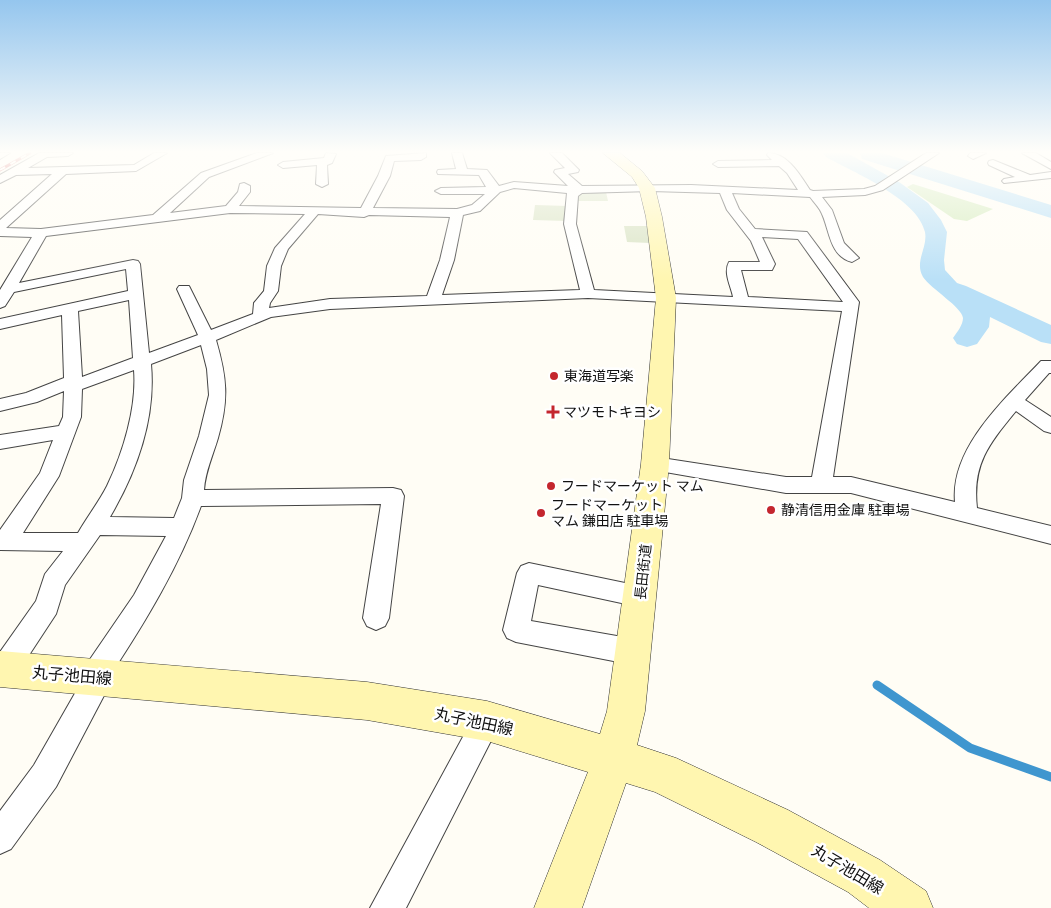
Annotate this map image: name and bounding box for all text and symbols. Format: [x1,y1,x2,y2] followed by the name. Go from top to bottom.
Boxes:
[564,368,634,385] place label: 東海道写楽
[548,370,560,382] marker: 東海道写楽
[563,404,661,421] place label: マツモトキヨシ
[547,406,559,418] marker: マツモトキヨシ
[561,478,704,495] place label: フードマーケット マム
[545,480,557,492] marker: フードマーケット マム
[551,497,669,530] place label: フードマーケット マム 鎌田店 駐車場
[781,502,910,519] place label: 静清信用金庫 駐車場
[765,504,777,516] marker: 静清信用金庫 駐車場
[535,507,547,519] marker: フードマーケット マム 鎌田店 駐車場
[632,543,655,601] street label: 長田街道
[31,663,113,688] street label: 丸子池田線
[433,704,515,739] street label: 丸子池田線
[809,841,887,898] street label: 丸子池田線

